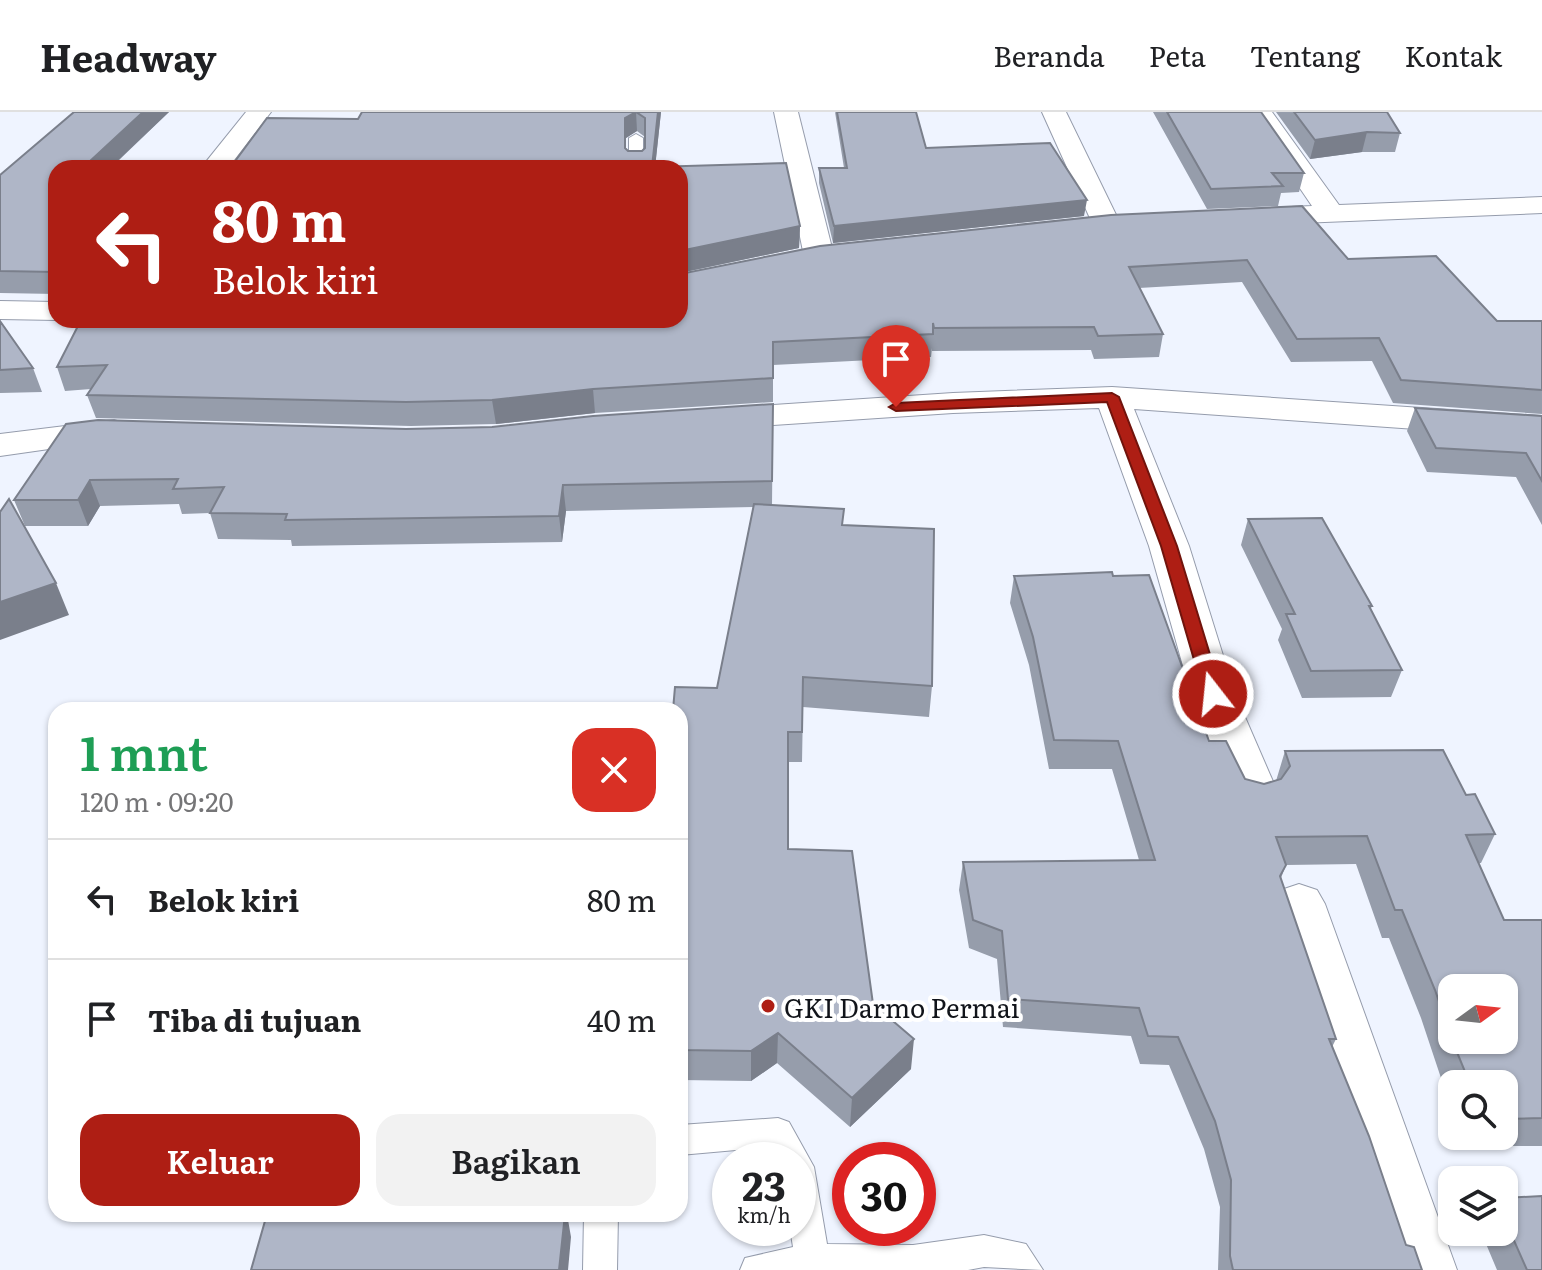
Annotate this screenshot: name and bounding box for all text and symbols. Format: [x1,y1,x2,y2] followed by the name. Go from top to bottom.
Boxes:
[40,27,216,84] text: Headway
[993,34,1105,76] text: Beranda
[1149,34,1206,76] text: Peta
[1250,34,1360,76] text: Tentang
[1404,34,1502,76] text: Kontak
[212,176,347,259] text: 80 m
[80,192,184,296] icon: left
[212,252,378,305] text: Belok kiri
[862,325,930,407] pin
[874,337,918,381] icon: arrive
[1171,652,1255,736] position arrow
[80,715,208,786] text: 1 mnt
[572,728,656,812] button: close
[80,781,234,820] text: 120 m · 09:20
[80,877,124,921] icon: left
[148,877,299,921] text: Belok kiri
[587,877,656,921] text: 80 m
[1438,974,1518,1054] north arrow
[1438,974,1518,1246] map controls
[784,987,1020,1026] place label: GKI Darmo Permai
[80,997,124,1041] icon: arrive
[148,997,361,1041] text: Tiba di tujuan
[587,997,656,1041] text: 40 m
[759,997,777,1015] marker: GKI Darmo Permai
[1438,1070,1518,1150] button: search
[80,1114,360,1206] button: Keluar
[376,1114,656,1206] button: Bagikan
[832,1142,936,1246] speed limit sign: 30
[742,1154,786,1213] text: 23
[1438,1166,1518,1246] button: layers
[737,1199,791,1229] text: km/h

